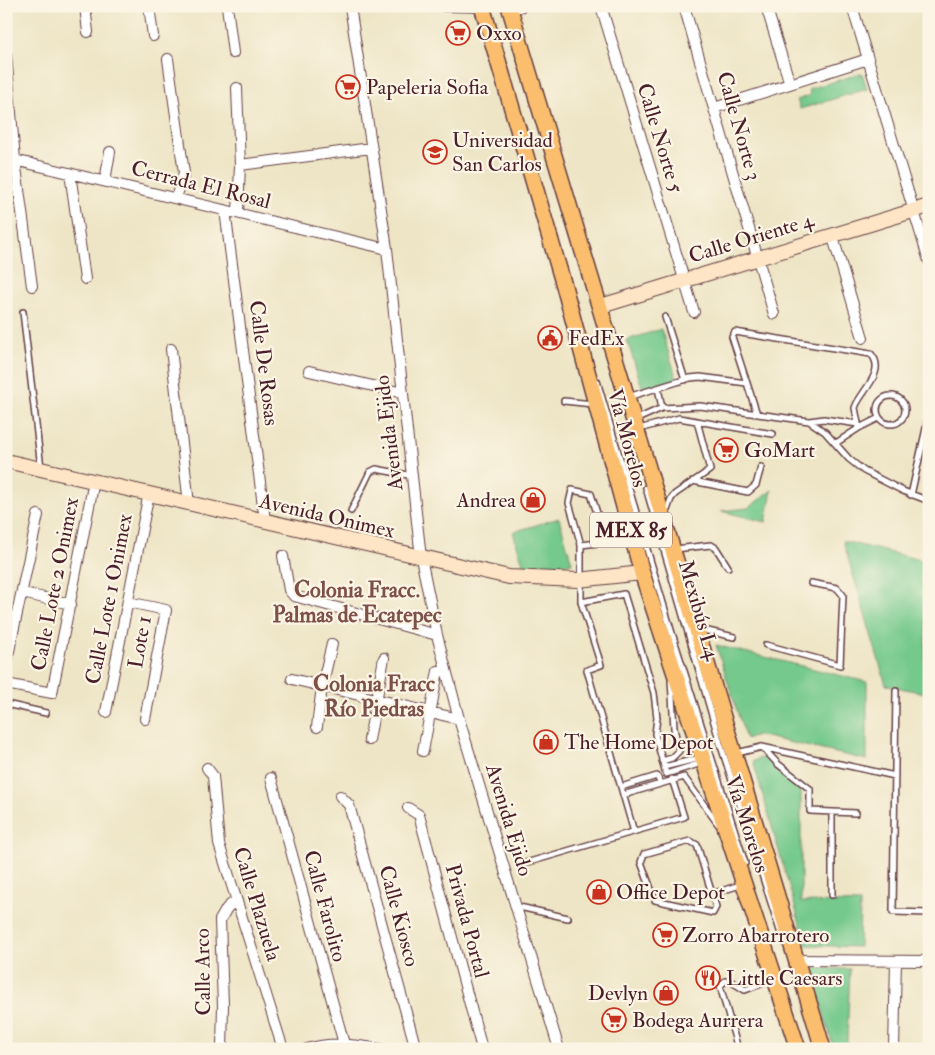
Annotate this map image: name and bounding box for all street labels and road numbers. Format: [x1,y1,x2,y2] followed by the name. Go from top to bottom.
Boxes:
[711,68,767,184] street label: Calle Norte 3
[631,80,690,197] street label: Calle Norte 5
[128,155,274,216] street label: Cerrada El Rosal
[685,206,818,270] street label: Calle Oriente 4
[243,299,285,427] street label: Calle De Rosas
[369,374,410,493] street label: Avenida Ejido
[601,386,653,490] street label: Vía Morelos
[256,487,398,545] street label: Avenida Onimex
[25,494,85,673] street label: Calle Lote 2 Onimex
[79,511,139,686] street label: Calle Lote 1 Onimex
[590,512,672,548] road number: MEX 85
[672,557,727,665] street label: Mexibús L4
[122,614,158,670] street label: Lote 1
[479,760,539,879] street label: Avenida Ejido
[719,772,775,876] street label: Vía Morelos
[227,844,287,965] street label: Calle Plazuela
[297,847,353,965] street label: Calle Farolito
[439,861,495,982] street label: Privada Portal
[373,862,425,970] street label: Calle Kiosco
[189,928,217,1016] street label: Calle Arco

